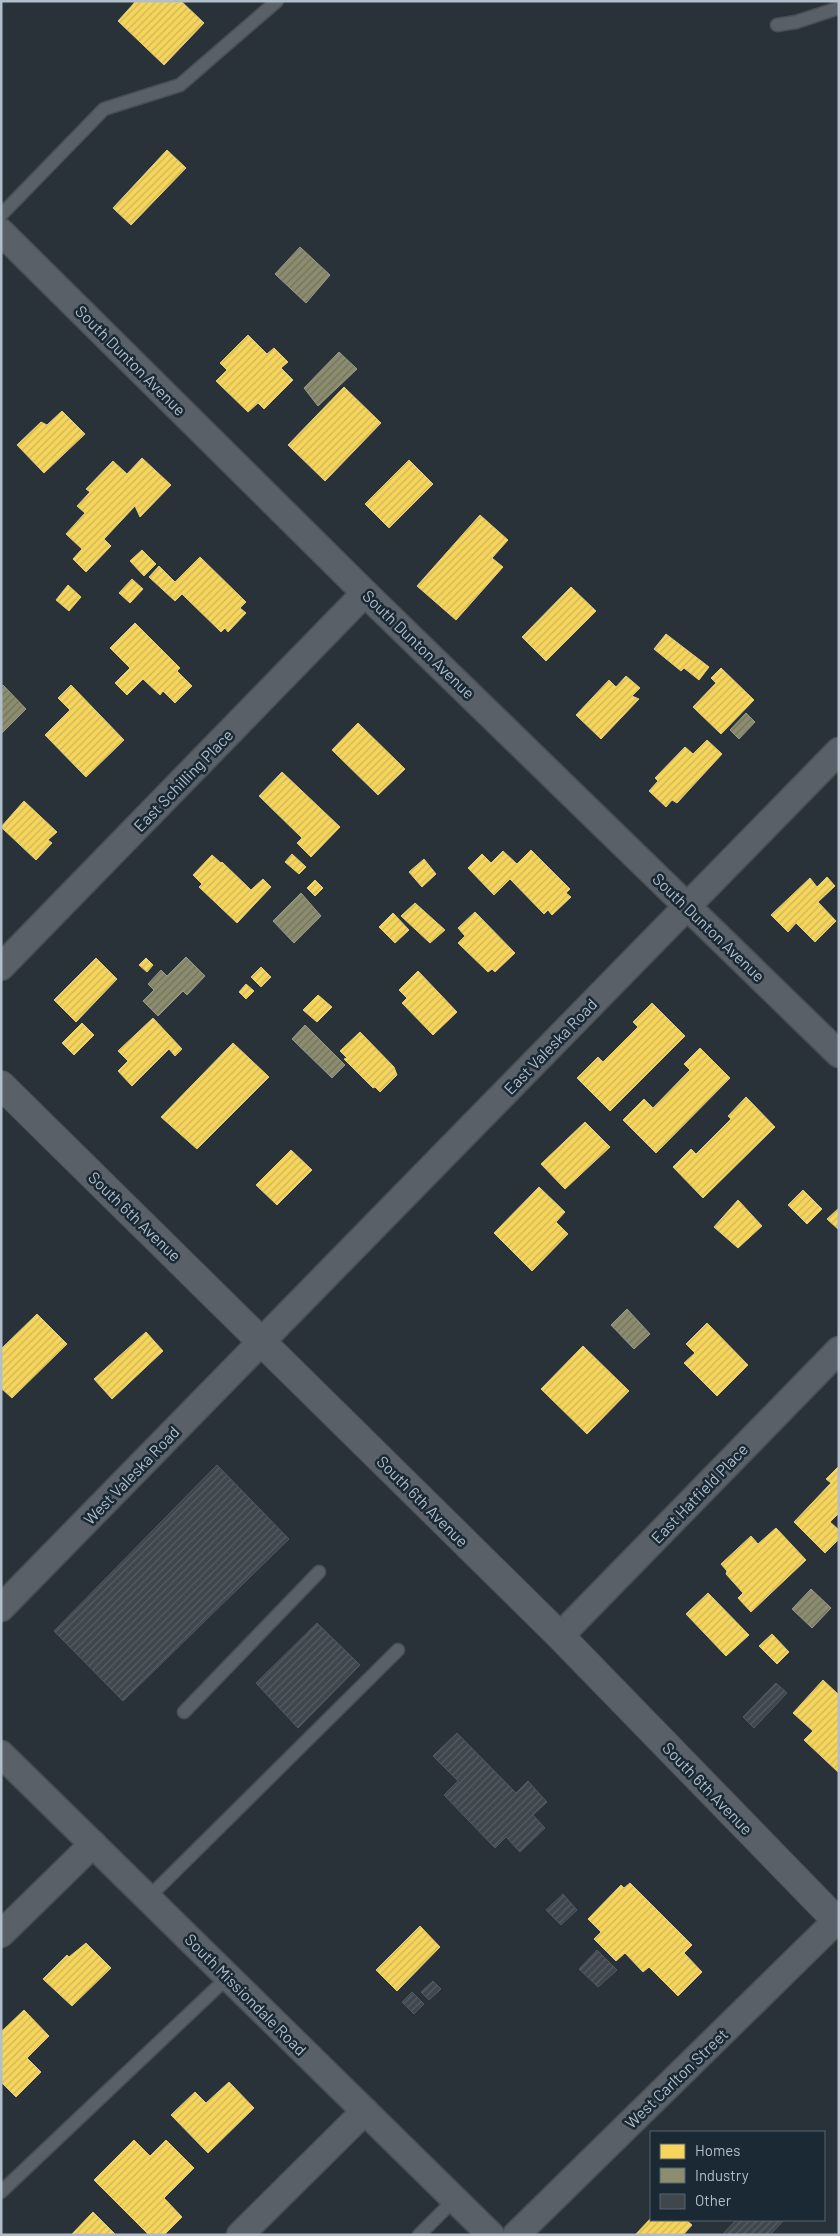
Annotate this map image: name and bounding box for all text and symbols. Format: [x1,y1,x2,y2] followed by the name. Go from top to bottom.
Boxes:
[72,301,190,419] street label: South Dunton Avenue
[359,586,479,702] street label: South Dunton Avenue
[129,725,237,835] street label: East Schilling Place
[649,869,769,985] street label: South Dunton Avenue
[499,994,601,1098] street label: East Valeska Road
[85,1167,185,1265] street label: South 6th Avenue
[79,1422,183,1528] street label: West Valeska Road
[647,1439,751,1547] street label: East Hatfield Place
[373,1451,473,1551] street label: South 6th Avenue
[659,1738,757,1838] street label: South 6th Avenue
[181,1929,311,2059] street label: South Missiondale Road
[621,2024,731,2132] street label: West Carlton Street
[650,2131,825,2221] legend
[695,2141,740,2159] text: Homes
[695,2166,749,2184] text: Industry
[695,2191,732,2209] text: Other

